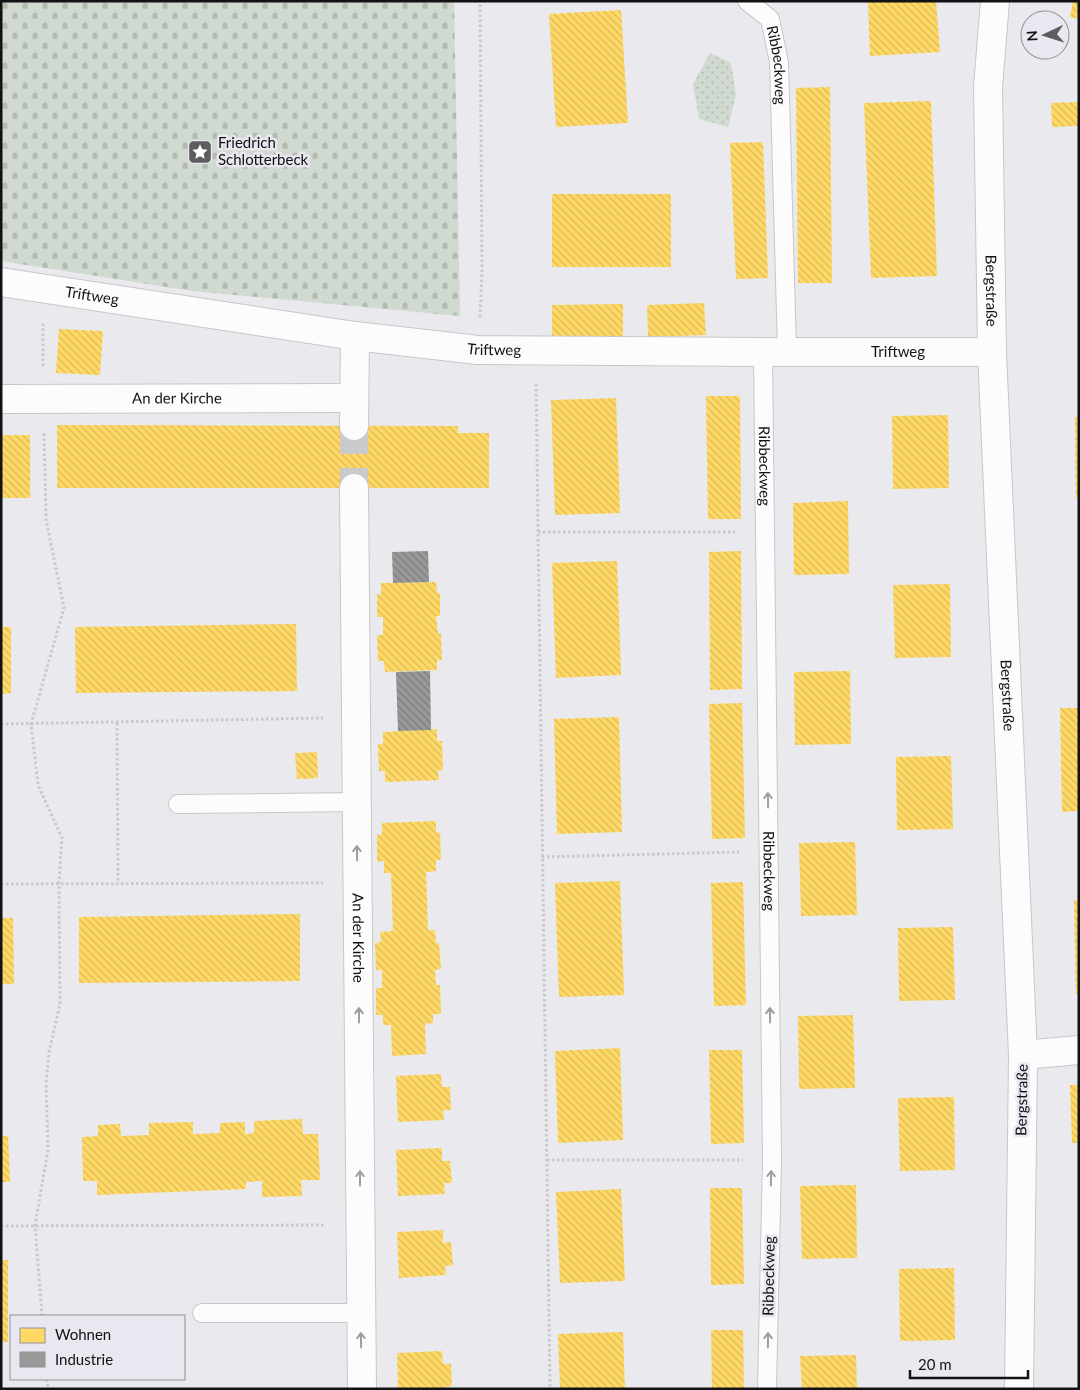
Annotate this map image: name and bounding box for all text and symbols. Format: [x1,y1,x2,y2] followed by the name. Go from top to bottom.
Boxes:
[1020,10,1070,60] north arrow
[764,24,790,105] street label: Ribbeckweg
[1023,30,1040,42] text: N
[218,133,309,168] place label: Friedrich Schlotterbeck
[187,139,213,165] place icon: Friedrich Schlotterbeck
[983,255,1002,327] street label: Bergstraße
[64,282,120,308] street label: Triftweg
[466,339,521,358] street label: Triftweg
[871,342,925,360] street label: Triftweg
[132,388,222,407] street label: An der Kirche
[756,426,775,506] street label: Ribbeckweg
[998,659,1019,732] street label: Bergstraße
[763,792,773,808] one-way arrow
[760,831,779,911] street label: Ribbeckweg
[353,845,362,861] one-way arrow
[350,893,368,983] street label: An der Kirche
[354,1007,364,1024] one-way arrow
[765,1007,775,1024] one-way arrow
[1011,1064,1031,1136] street label: Bergstraße
[355,1170,365,1186] one-way arrow
[766,1170,776,1186] one-way arrow
[758,1236,778,1316] street label: Ribbeckweg
[10,1315,185,1380] legend
[55,1325,111,1343] text: Wohnen
[356,1332,366,1348] one-way arrow
[763,1332,773,1348] one-way arrow
[910,1348,1028,1380] scale bar
[55,1350,113,1368] text: Industrie
[918,1355,952,1373] text: 20 m

